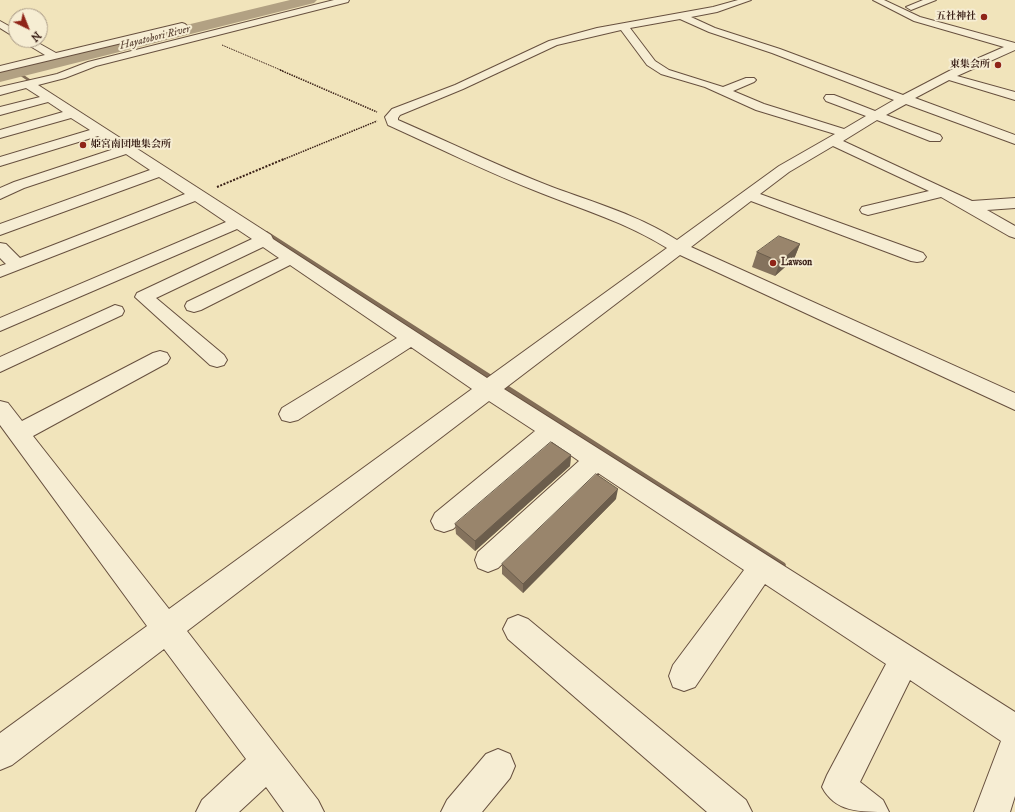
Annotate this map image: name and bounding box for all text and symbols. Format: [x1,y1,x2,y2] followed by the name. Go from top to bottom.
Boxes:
[8,8,48,48] north arrow
[936,11,976,23] place label: 五社神社
[979,12,989,22] marker: 五社神社
[118,23,192,53] water label: Hayatobori River
[27,28,44,44] text: N
[950,59,990,71] place label: 東集会所
[993,60,1003,70] marker: 東集会所
[91,139,171,151] place label: 姫宮南団地集会所
[78,140,88,150] marker: 姫宮南団地集会所
[781,257,812,269] place label: Lawson
[768,258,778,268] marker: Lawson

